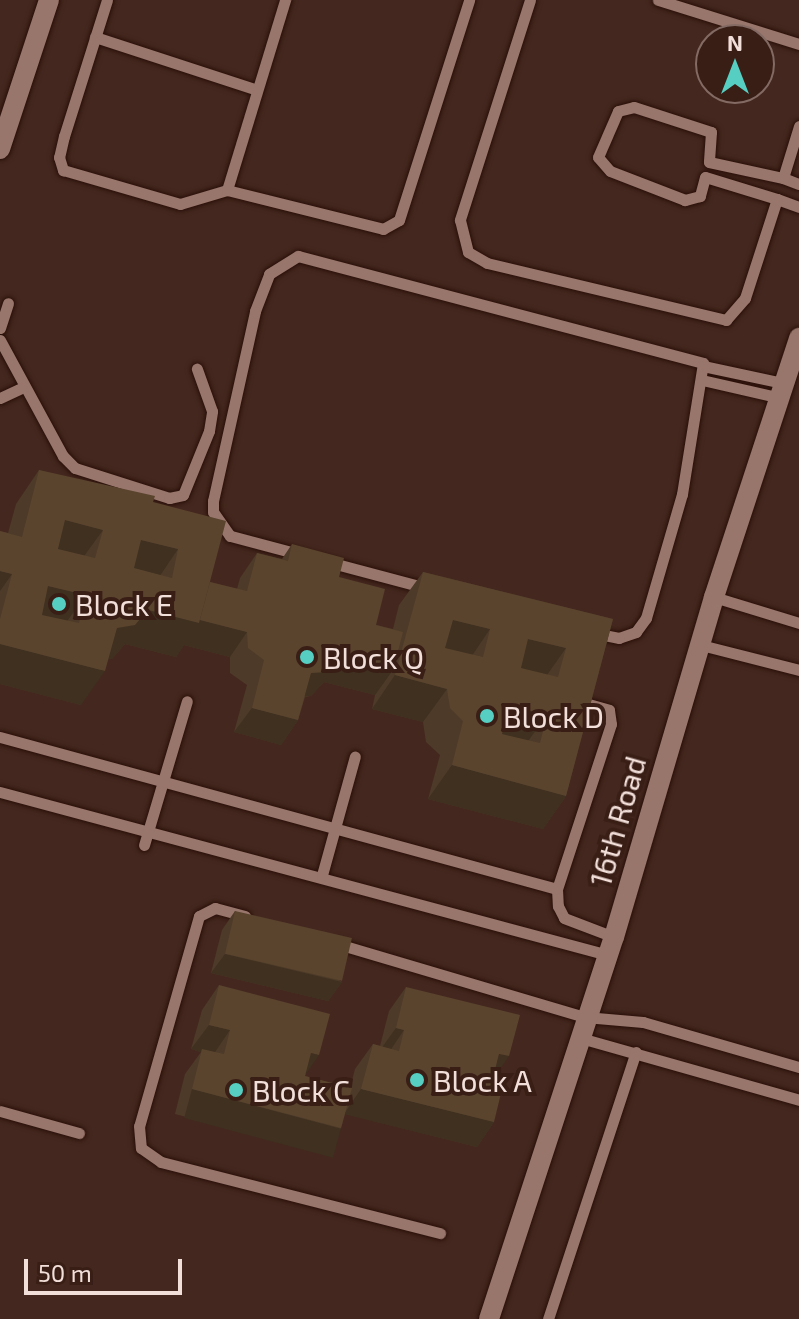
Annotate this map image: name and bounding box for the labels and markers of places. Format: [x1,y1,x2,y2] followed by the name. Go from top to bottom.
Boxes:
[75,586,173,622] place label: Block E
[50,595,68,613] marker: Block E
[323,639,424,675] place label: Block Q
[298,648,316,666] marker: Block Q
[503,698,604,734] place label: Block D
[478,707,496,725] marker: Block D
[433,1062,533,1098] place label: Block A
[408,1071,426,1089] marker: Block A
[252,1072,350,1108] place label: Block C
[227,1081,245,1099] marker: Block C

